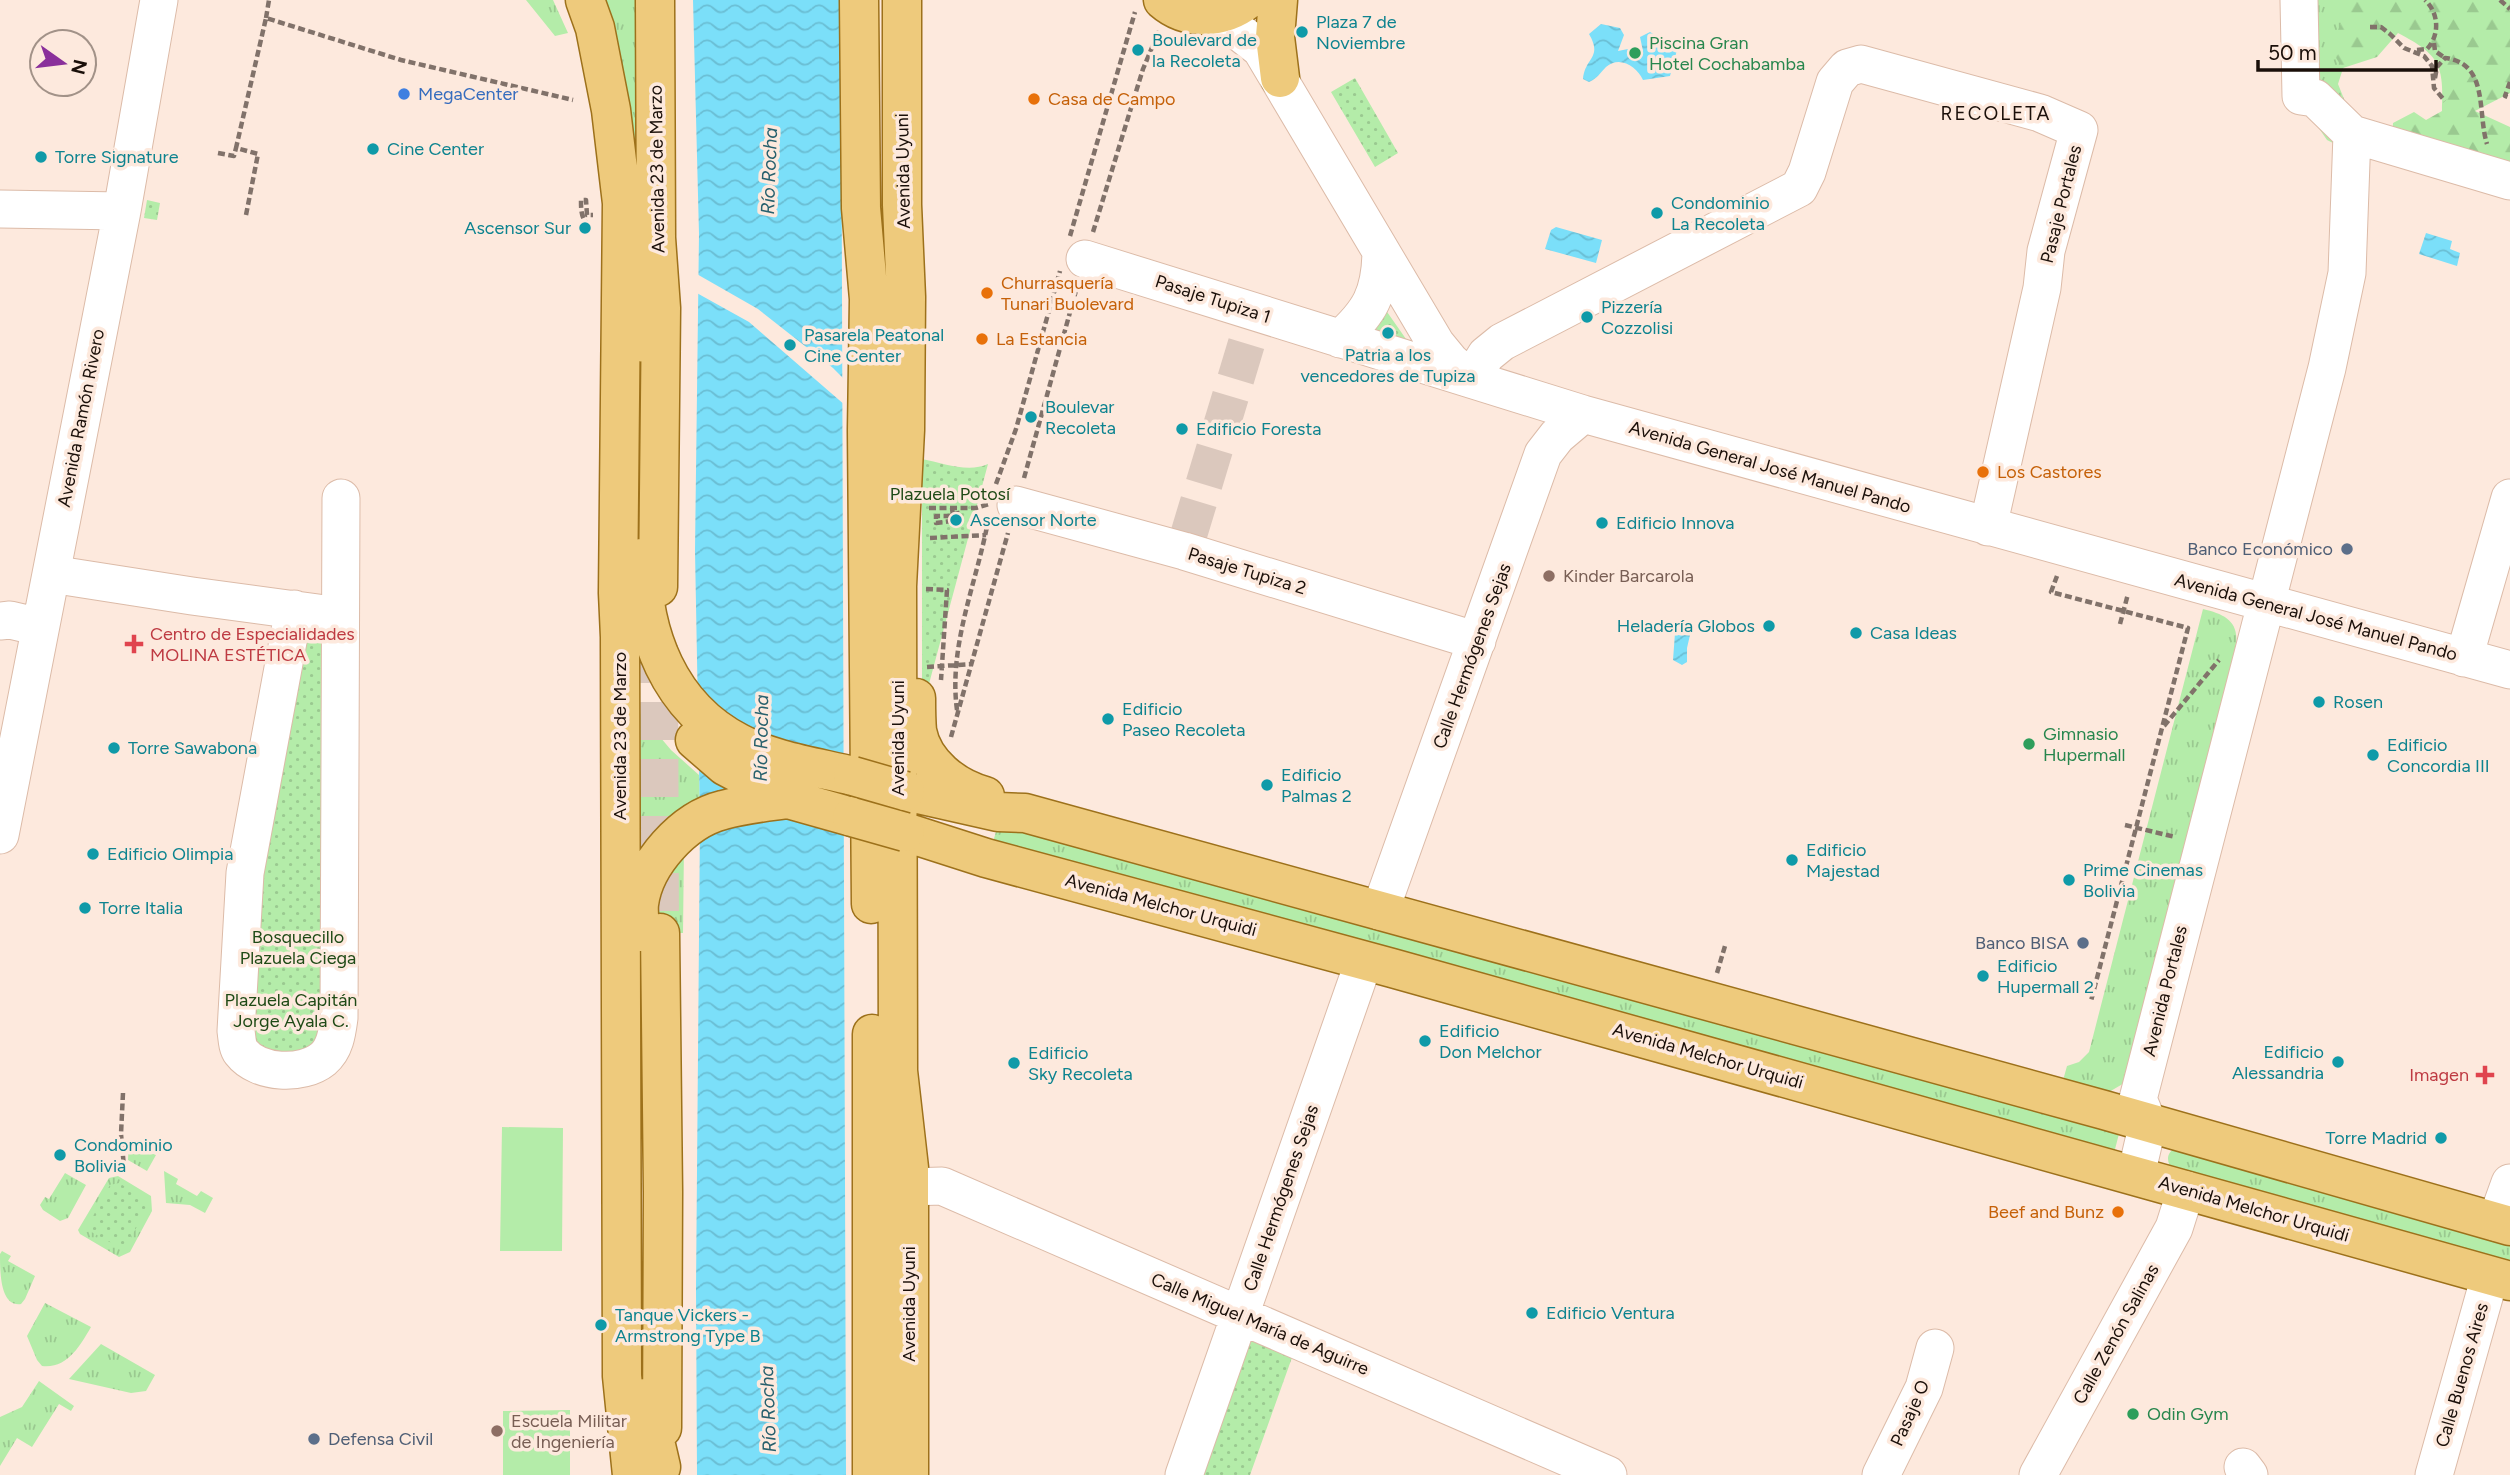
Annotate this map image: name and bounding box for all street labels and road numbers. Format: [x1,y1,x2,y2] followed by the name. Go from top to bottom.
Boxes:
[645,85,669,253] street label: Avenida 23 de Marzo
[891,113,915,229] street label: Avenida Uyuni
[2036,143,2086,265] street label: Pasaje Portales
[1153,270,1273,328] street label: Pasaje Tupiza 1
[53,327,109,509] street label: Avenida Ramón Rivero
[1627,416,1913,518] street label: Avenida General José Manuel Pando
[1185,543,1309,599] street label: Pasaje Tupiza 2
[1428,560,1516,752] street label: Calle Hermógenes Sejas
[2172,569,2460,665] street label: Avenida General José Manuel Pando
[609,652,631,820] street label: Avenida 23 de Marzo
[887,680,909,796] street label: Avenida Uyuni
[1063,869,1259,941] street label: Avenida Melchor Urquidi
[2138,923,2192,1059] street label: Avenida Portales
[1610,1018,1806,1094] street label: Avenida Melchor Urquidi
[1239,1102,1323,1294] street label: Calle Hermógenes Sejas
[2156,1171,2352,1247] street label: Avenida Melchor Urquidi
[898,1246,920,1362] street label: Avenida Uyuni
[2068,1260,2164,1408] street label: Calle Zenón Salinas
[1148,1268,1372,1380] street label: Calle Miguel María de Aguirre
[2431,1300,2493,1450] street label: Calle Buenos Aires
[1886,1376,1934,1449] street label: Pasaje O

